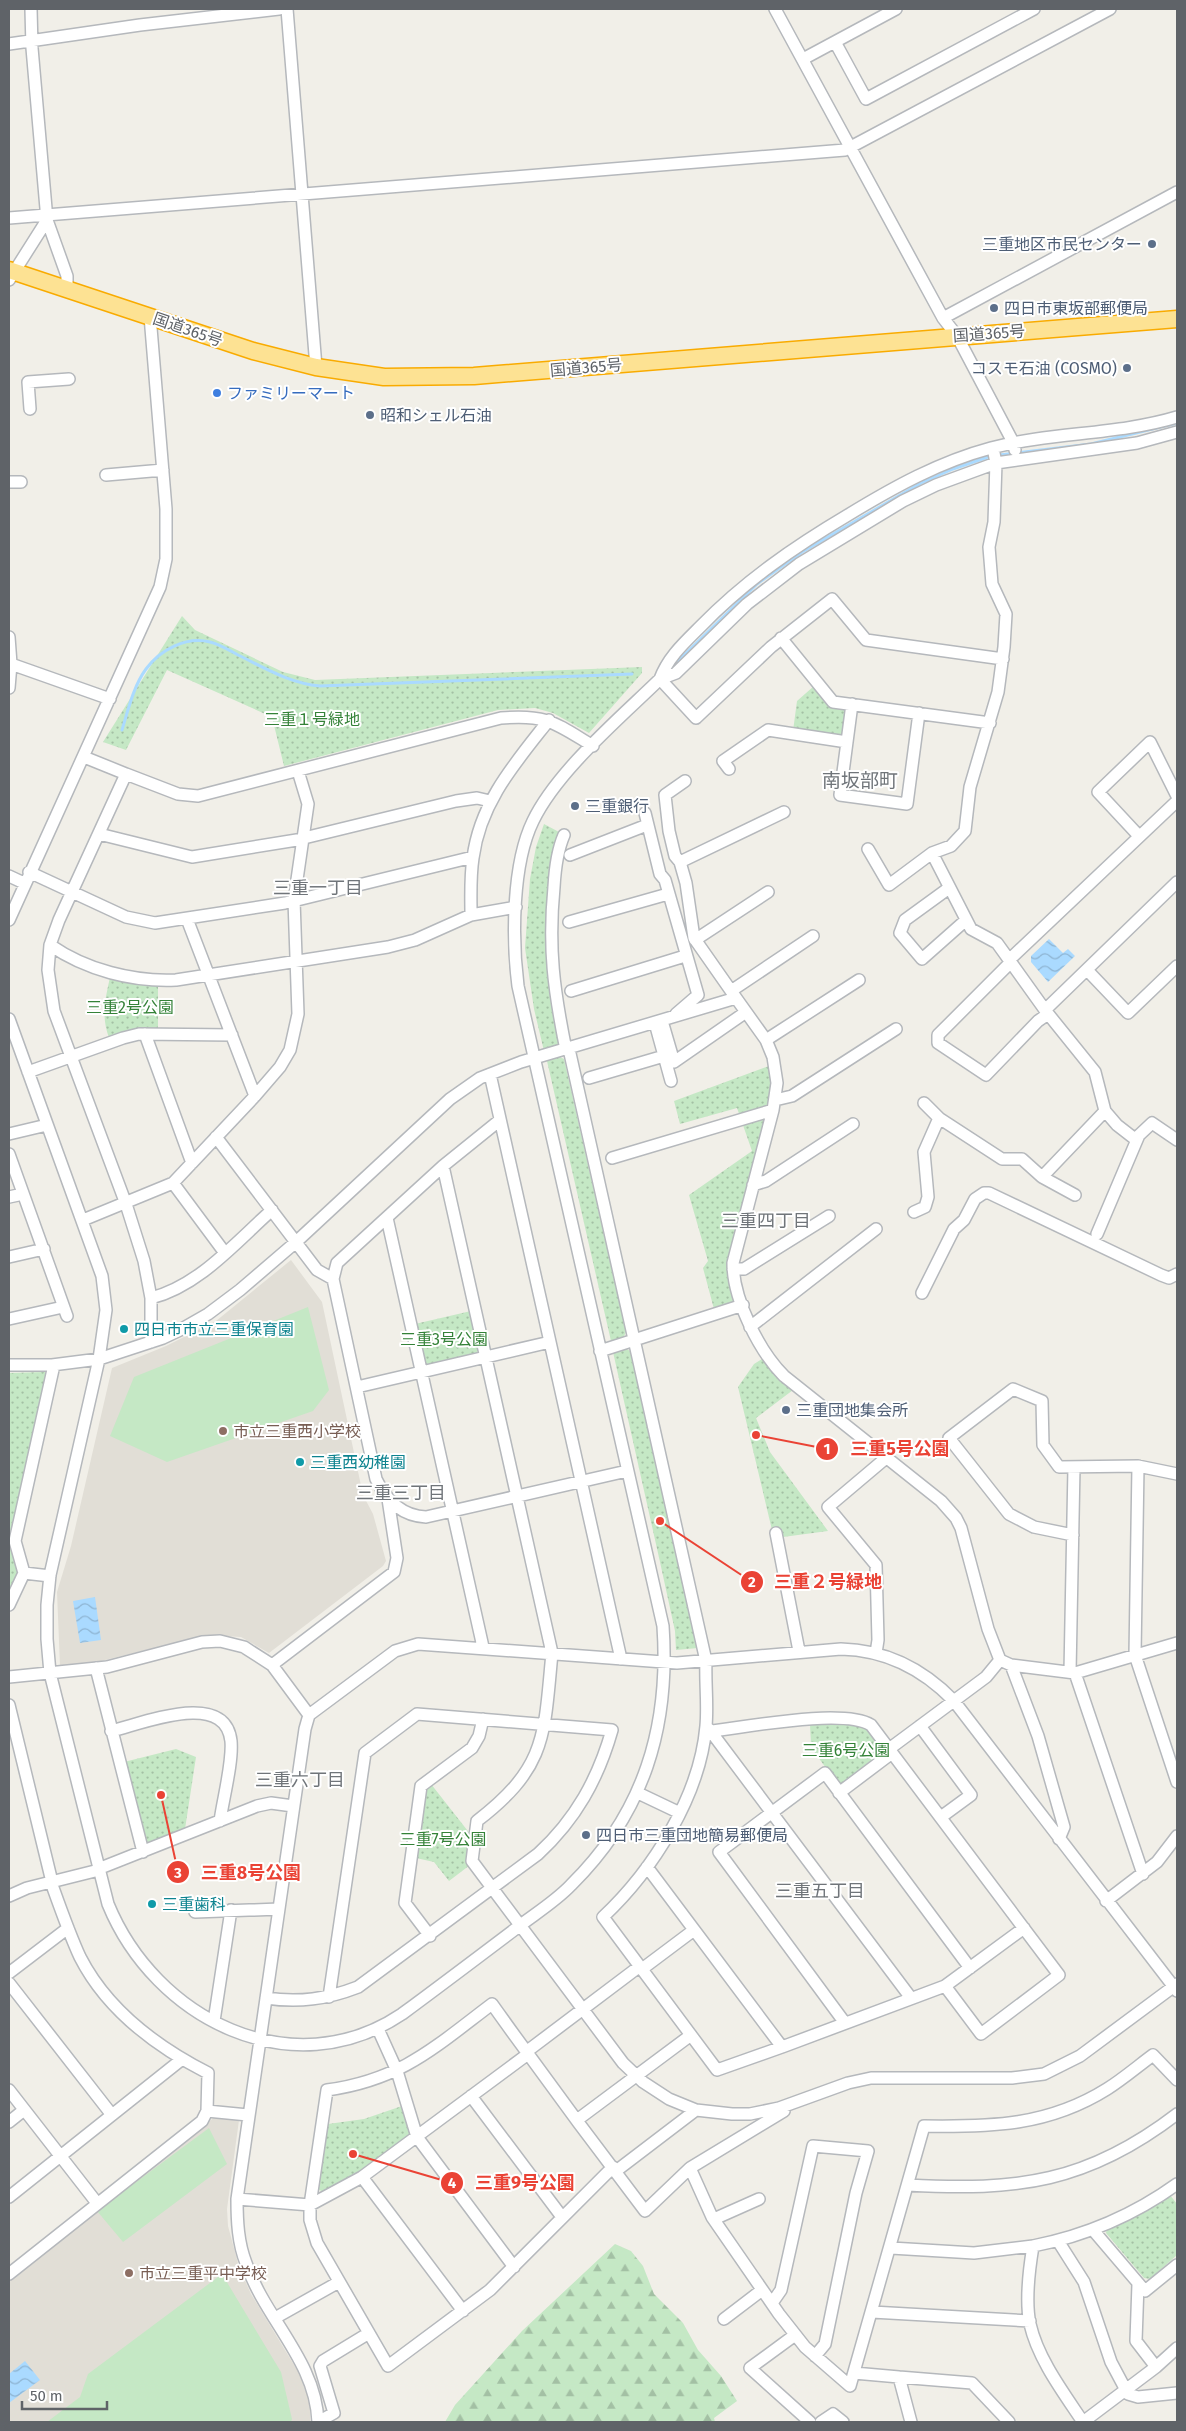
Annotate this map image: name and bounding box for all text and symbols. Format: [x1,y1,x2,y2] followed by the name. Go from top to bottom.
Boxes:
[982,235,1142,254] place label: 三重地区市民センター
[1146,238,1158,250] marker: 三重地区市民センター
[1004,299,1148,318] place label: 四日市東坂部郵便局
[988,302,1000,314] marker: 四日市東坂部郵便局
[150,309,225,350] street label: 国道365号
[952,321,1026,346] street label: 国道365号
[549,355,623,380] street label: 国道365号
[971,359,1117,378] place label: コスモ石油 (COSMO)
[1121,362,1133,374] marker: コスモ石油 (COSMO)
[227,384,355,403] place label: ファミリーマート
[211,387,223,399] marker: ファミリーマート
[380,406,492,425] place label: 昭和シェル石油
[364,409,376,421] marker: 昭和シェル石油
[264,710,360,729] park label: 三重１号緑地
[822,769,898,792] district label: 南坂部町
[585,797,649,816] place label: 三重銀行
[569,800,581,812] marker: 三重銀行
[273,877,363,899] district label: 三重一丁目
[86,998,174,1017] park label: 三重2号公園
[721,1210,811,1232] district label: 三重四丁目
[134,1320,294,1339] place label: 四日市市立三重保育園
[118,1323,130,1335] marker: 四日市市立三重保育園
[400,1330,488,1349] park label: 三重3号公園
[796,1401,908,1420] place label: 三重団地集会所
[780,1404,792,1416] marker: 三重団地集会所
[233,1422,361,1441] place label: 市立三重西小学校
[217,1425,229,1437] marker: 市立三重西小学校
[815,1432,959,1465] callout: 三重5号公園
[850,1438,950,1460] text: 三重5号公園
[824,1440,830,1458] text: 1
[310,1453,406,1472] place label: 三重西幼稚園
[294,1456,306,1468] marker: 三重西幼稚園
[356,1482,446,1504] district label: 三重三丁目
[739,1565,892,1598] callout: 三重２号緑地
[774,1571,882,1593] text: 三重２号緑地
[748,1573,756,1591] text: 2
[802,1741,890,1760] park label: 三重6号公園
[255,1769,345,1791] district label: 三重六丁目
[596,1826,788,1845] place label: 四日市三重団地簡易郵便局
[580,1829,592,1841] marker: 四日市三重団地簡易郵便局
[399,1830,487,1849] park label: 三重7号公園
[166,1856,311,1889] callout: 三重8号公園
[201,1862,301,1884] text: 三重8号公園
[173,1864,182,1882] text: 3
[775,1880,865,1902] district label: 三重五丁目
[162,1895,226,1914] place label: 三重歯科
[146,1898,158,1910] marker: 三重歯科
[440,2166,585,2199] callout: 三重9号公園
[475,2172,575,2194] text: 三重9号公園
[448,2174,457,2192] text: 4
[139,2264,267,2283] place label: 市立三重平中学校
[123,2267,135,2279] marker: 市立三重平中学校
[22,2378,108,2410] scale bar
[30,2387,63,2405] text: 50 m

